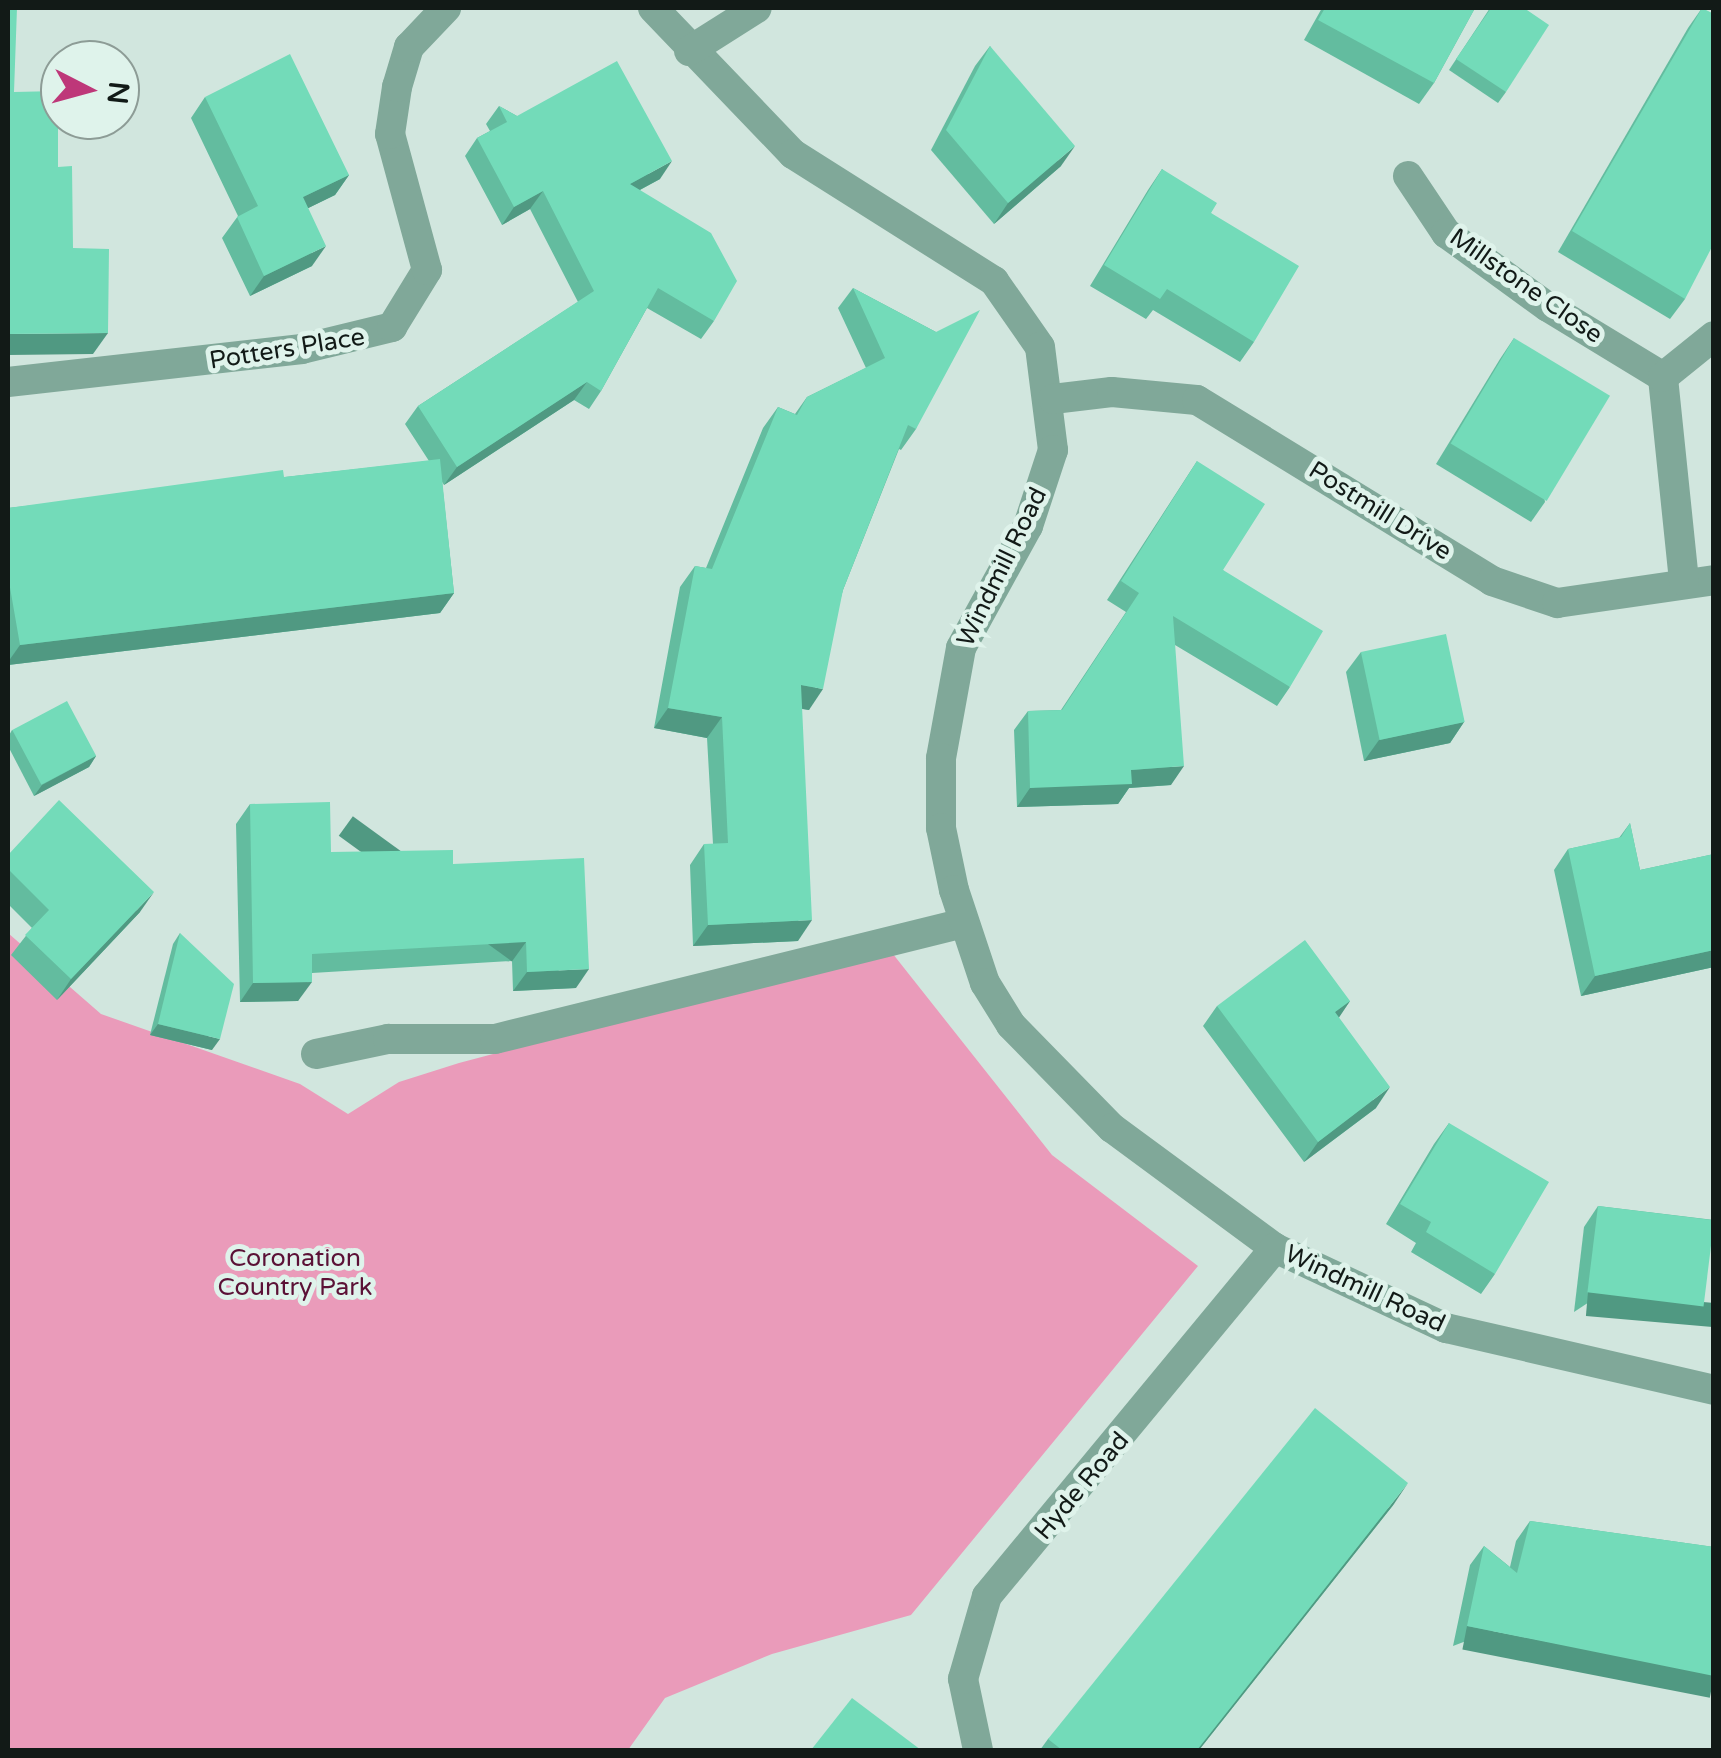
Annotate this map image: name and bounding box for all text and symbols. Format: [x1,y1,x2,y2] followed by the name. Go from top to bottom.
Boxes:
[40,40,140,140] north arrow
[100,80,136,106] text: N
[1444,222,1608,350] street label: Millstone Close
[207,322,367,376] street label: Potters Place
[1303,455,1457,567] street label: Postmill Drive
[951,483,1053,651] street label: Windmill Road
[1280,1239,1450,1339] street label: Windmill Road
[218,1244,372,1303] park label: Coronation Country Park
[1028,1426,1136,1546] street label: Hyde Road

